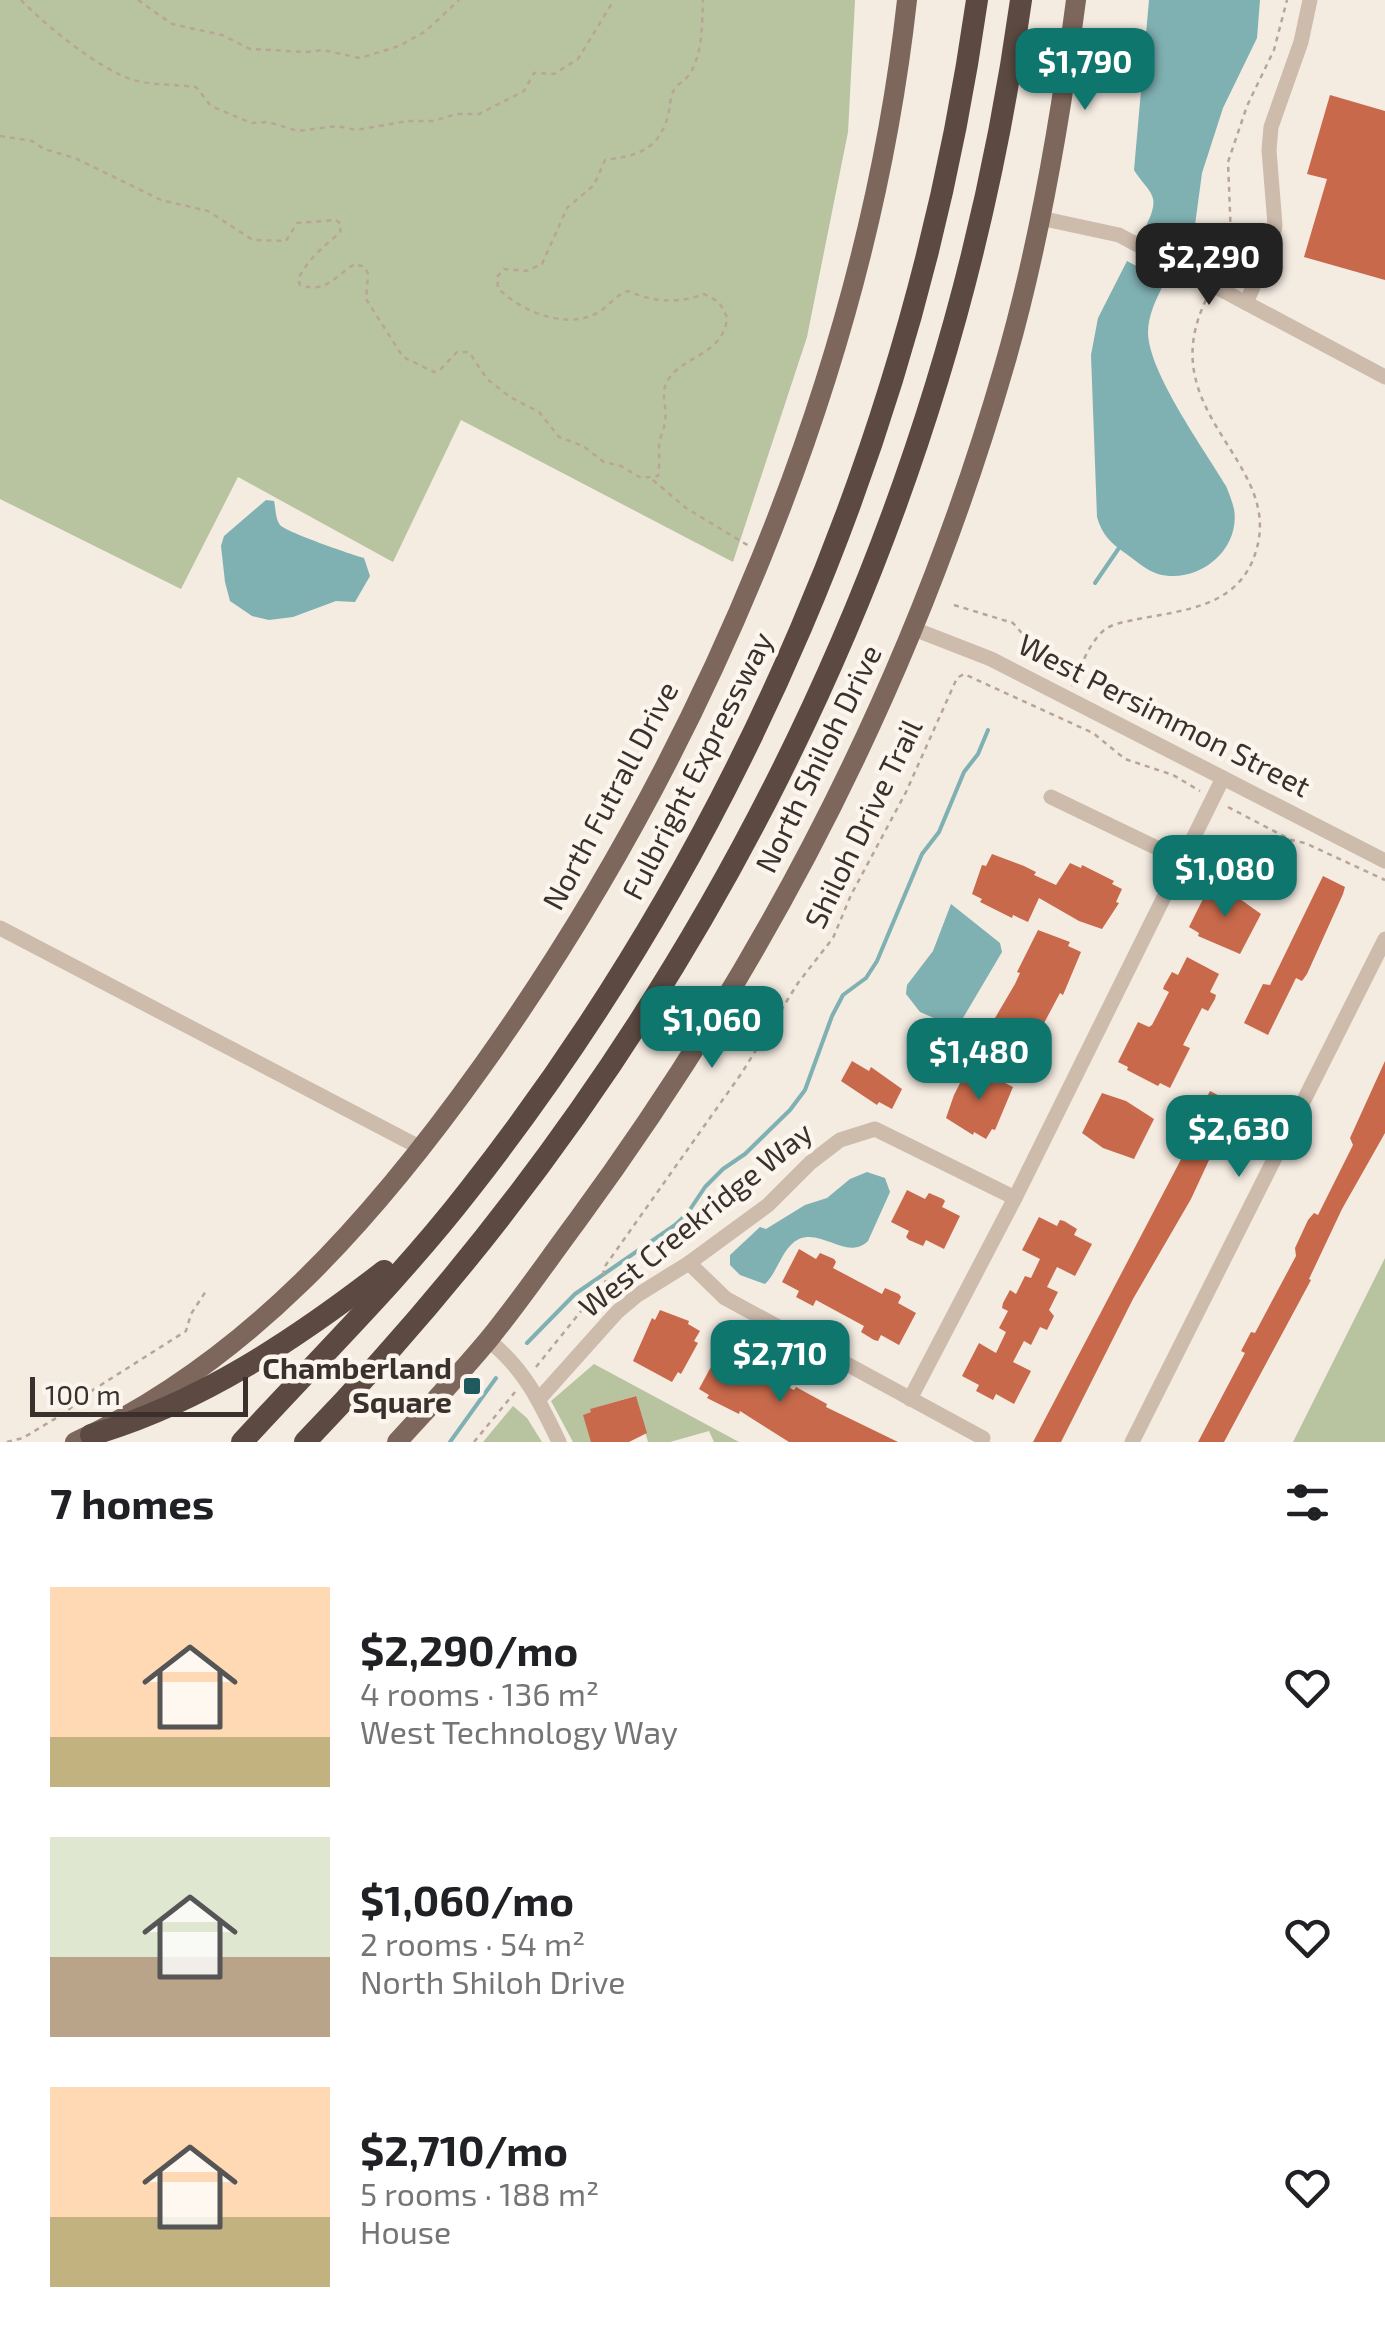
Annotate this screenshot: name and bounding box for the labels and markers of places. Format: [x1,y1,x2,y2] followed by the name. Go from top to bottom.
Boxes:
[1004,28,1166,113] pin: $1,790
[1128,223,1290,308] pin: $2,290
[1144,835,1306,920] pin: $1,080
[631,986,793,1071] pin: $1,060
[898,1018,1060,1103] pin: $1,480
[1158,1095,1320,1180] pin: $2,630
[699,1320,861,1405] pin: $2,710
[262,1349,452,1419] place label: Chamberland Square
[461,1375,483,1397] marker: Chamberland Square

